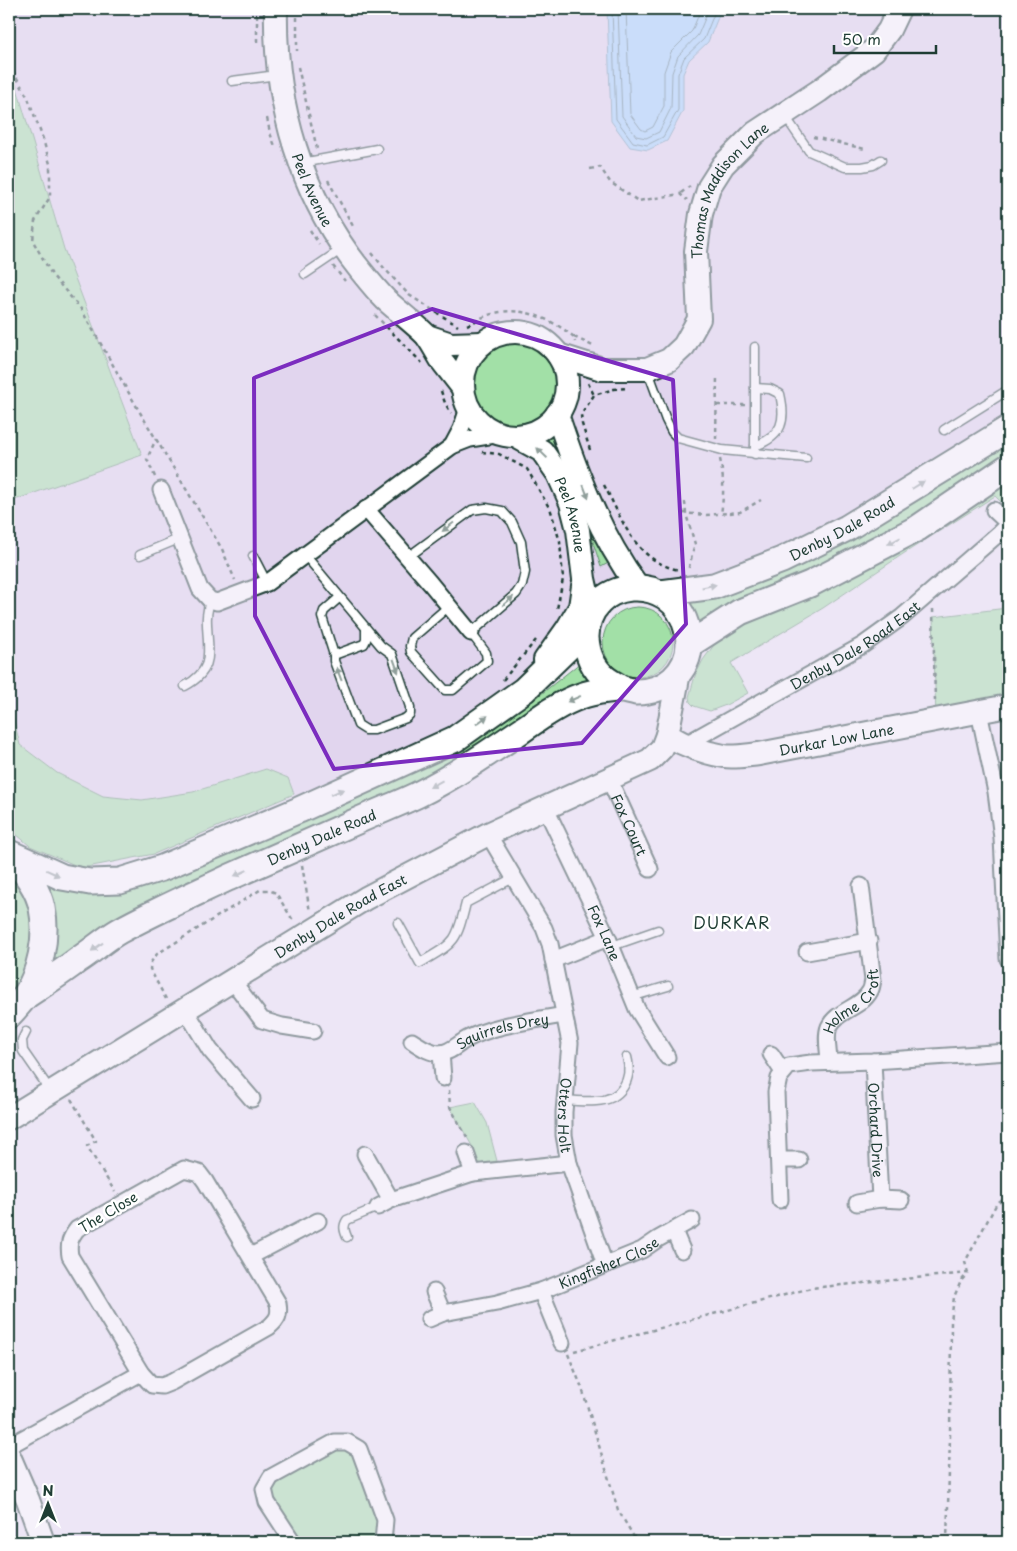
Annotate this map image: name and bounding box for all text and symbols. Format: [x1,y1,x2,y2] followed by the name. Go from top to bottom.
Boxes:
[834,22,937,54] scale bar
[842,27,881,50] text: 50 m
[685,116,773,259] street label: Thomas Maddison Lane
[287,150,339,231] street label: Peel Avenue
[535,448,548,459] one-way arrow
[550,473,591,554] street label: Peel Avenue
[911,481,925,490] one-way arrow
[583,485,590,500] one-way arrow
[785,491,899,566] street label: Denby Dale Road
[442,522,455,533] one-way arrow
[887,536,901,545] one-way arrow
[702,582,717,590] one-way arrow
[786,595,925,694] street label: Denby Dale Road East
[501,596,514,607] one-way arrow
[392,659,400,674] one-way arrow
[335,666,343,681] one-way arrow
[567,694,582,703] one-way arrow
[475,715,489,725] one-way arrow
[777,718,896,760] street label: Durkar Low Lane
[429,780,444,788] one-way arrow
[330,788,344,796] one-way arrow
[606,790,653,859] street label: Fox Court
[263,803,379,870] street label: Denby Dale Road
[270,868,410,963] street label: Denby Dale Road East
[46,869,60,877] one-way arrow
[234,869,248,877] one-way arrow
[583,901,627,964] street label: Fox Lane
[693,910,771,934] district label: DURKAR
[90,942,103,952] one-way arrow
[817,968,883,1036] street label: Holme Croft
[451,1007,550,1054] street label: Squirrels Drey
[553,1077,578,1155] street label: Otters Holt
[864,1082,889,1178] street label: Orchard Drive
[74,1186,142,1238] street label: The Close
[555,1231,663,1293] street label: Kingfisher Close
[22,1478,72,1528] north arrow
[42,1480,54,1501] text: N

